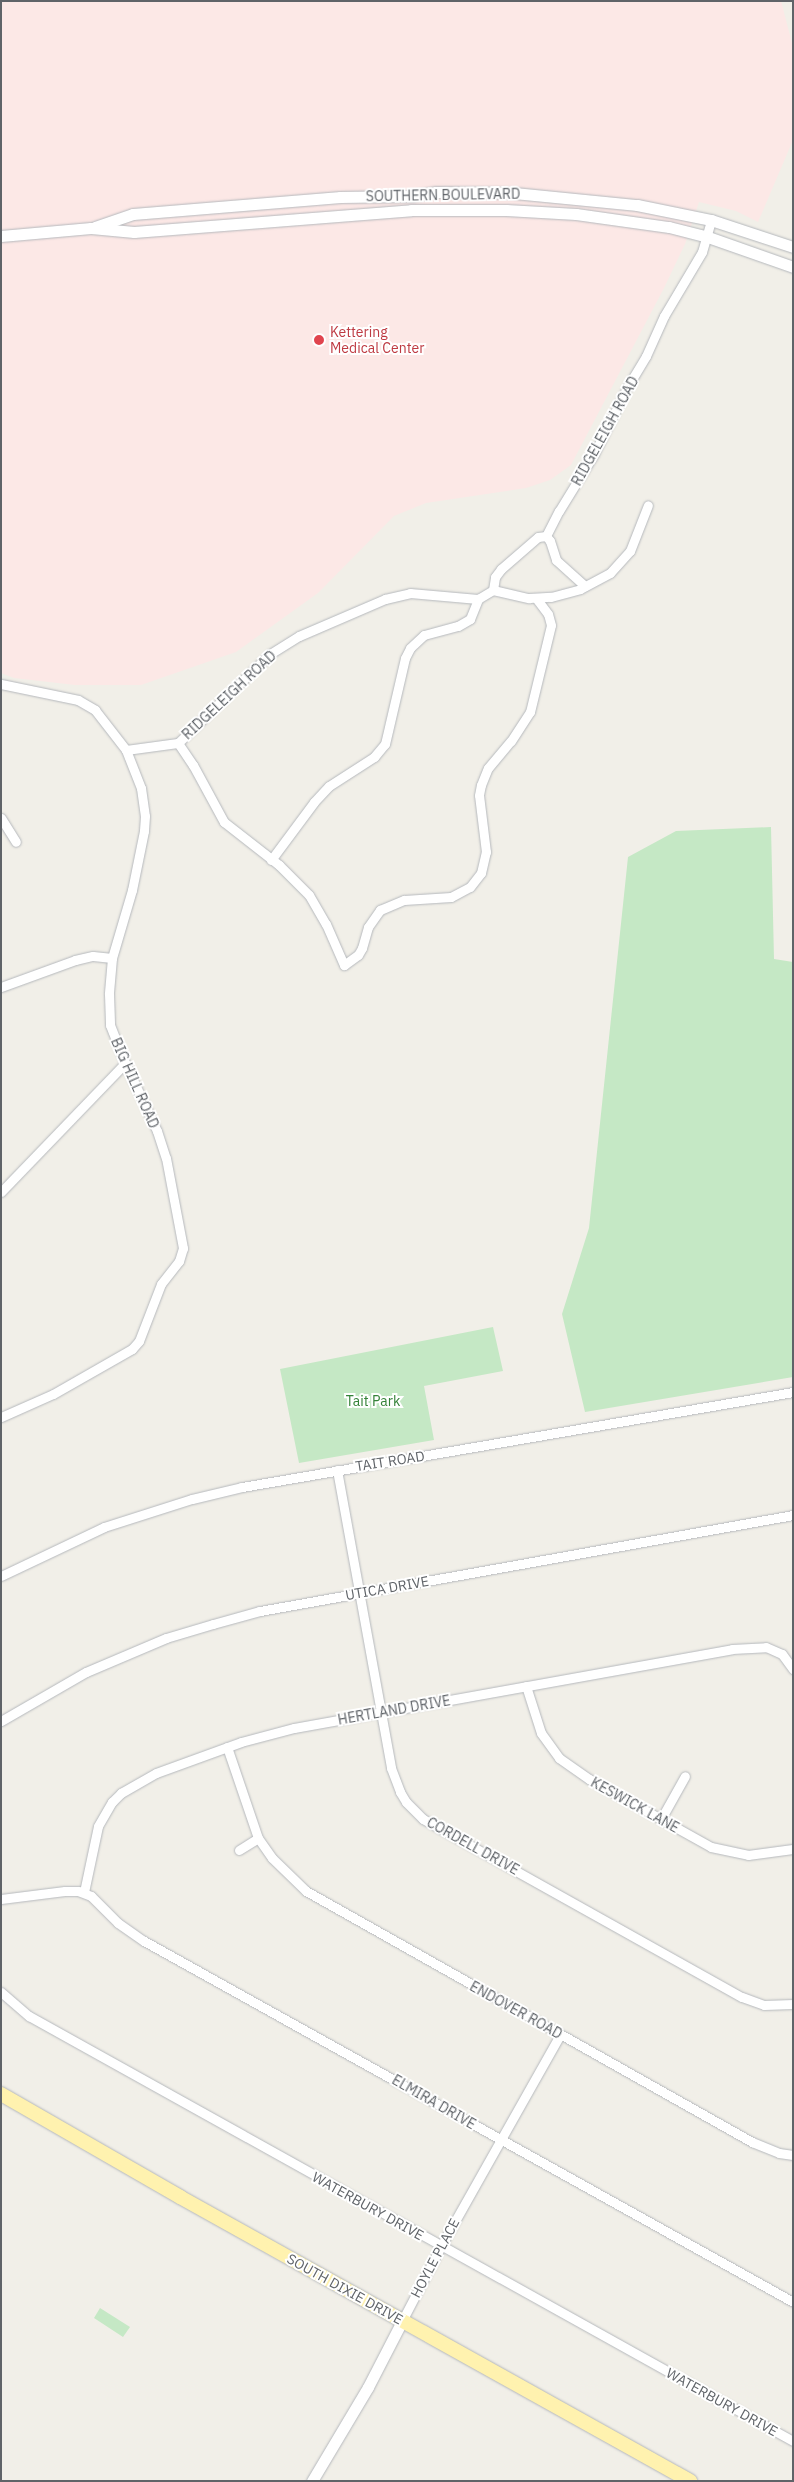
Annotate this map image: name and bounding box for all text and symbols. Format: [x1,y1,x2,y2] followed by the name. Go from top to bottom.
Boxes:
[366,185,520,205] street label: SOUTHERN BOULEVARD
[330,324,424,357] place label: Kettering Medical Center
[312,333,326,347] marker: Kettering Medical Center
[568,373,642,489] street label: RIDGELEIGH ROAD
[178,647,280,743] street label: RIDGELEIGH ROAD
[107,1035,163,1131] street label: BIG HILL ROAD
[346,1393,400,1409] park label: Tait Park
[354,1447,426,1475] street label: TAIT ROAD
[344,1572,430,1604] street label: UTICA DRIVE
[336,1692,452,1728] street label: HERTLAND DRIVE
[588,1774,682,1836] street label: KESWICK LANE
[424,1814,522,1878] street label: CORDELL DRIVE
[467,1978,565,2042] street label: ENDOVER ROAD
[389,2071,479,2133] street label: ELMIRA DRIVE
[309,2168,427,2244] street label: WATERBURY DRIVE
[407,2215,463,2301] street label: HOYLE PLACE
[284,2250,406,2328] street label: SOUTH DIXIE DRIVE
[663,2364,781,2440] street label: WATERBURY DRIVE

